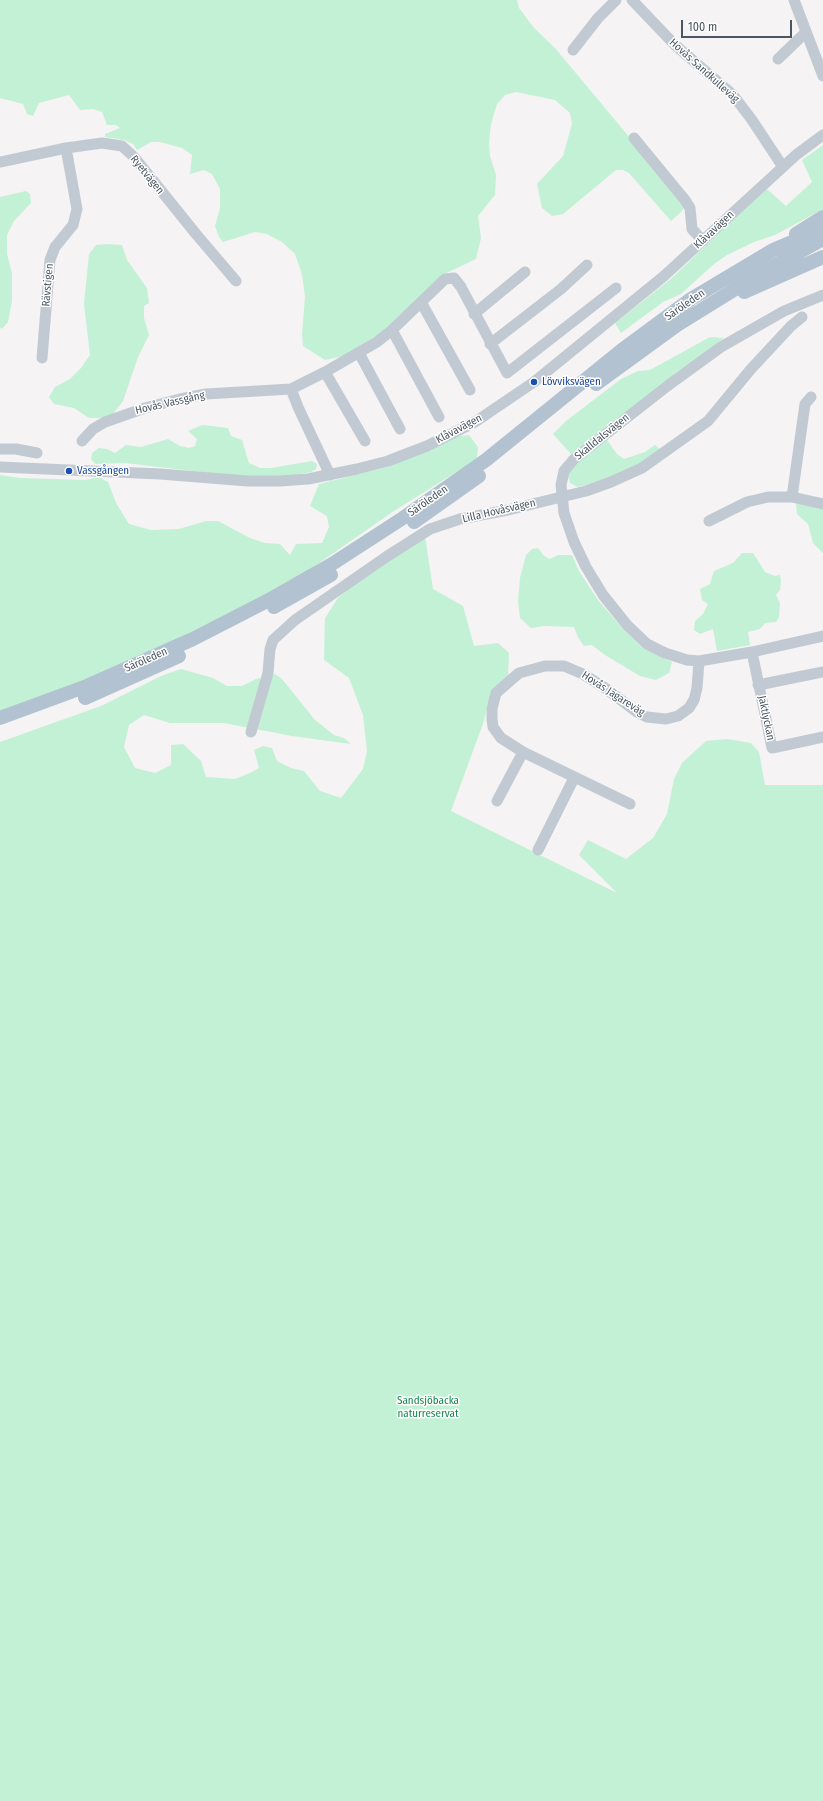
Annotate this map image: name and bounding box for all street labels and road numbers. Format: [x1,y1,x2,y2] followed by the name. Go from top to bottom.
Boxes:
[666,36,742,106] street label: Hovås Sandkulleväg
[127,153,167,197] street label: Ryetvägen
[691,208,737,252] street label: Klåvavägen
[40,263,56,307] street label: Rävstigen
[663,287,707,323] street label: Säröleden
[134,389,206,417] street label: Hovås Vassgång
[434,411,484,447] street label: Klåvavägen
[572,411,632,463] street label: Skalldalsvägen
[406,483,450,519] street label: Säröleden
[461,496,537,526] street label: Lilla Hovåsvägen
[122,645,170,675] street label: Säröleden
[579,669,647,719] street label: Hovås Jägareväg
[755,694,777,742] street label: Jaktlyckan

